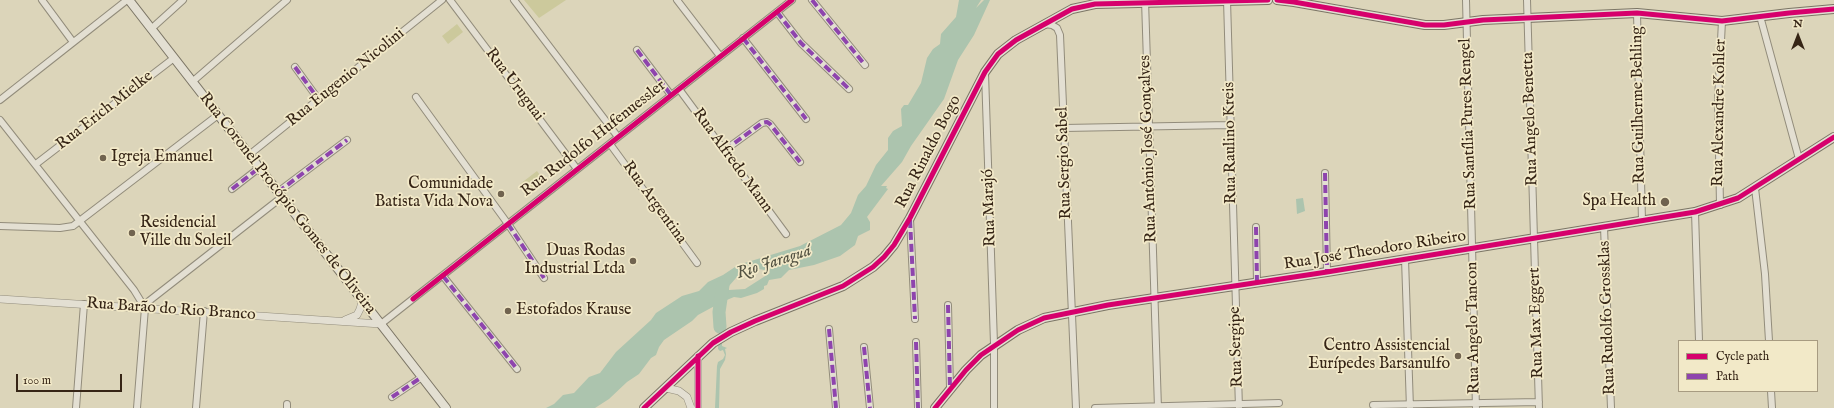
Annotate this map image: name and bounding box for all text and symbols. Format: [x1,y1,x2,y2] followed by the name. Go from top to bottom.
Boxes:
[1778,16,1818,56] north arrow
[1793,17,1803,31] text: N
[283,25,409,131] street label: Rua Eugenio Nicolini
[1628,26,1650,184] street label: Rua Guilherme Behling
[1456,38,1482,210] street label: Rua Santília Pures Rengel
[1709,39,1731,187] street label: Rua Alexandre Kohler
[480,45,548,125] street label: Rua Uruguai
[1519,52,1543,186] street label: Rua Angelo Benetta
[1136,55,1162,243] street label: Rua Antônio José Gonçalves
[53,67,157,155] street label: Rua Erich Mielke
[518,77,670,201] street label: Rua Rudolfo Hufenuessler
[1220,82,1242,204] street label: Rua Raulino Kreis
[195,89,379,319] street label: Rua Coronel Procópio Gomes de Oliveira
[892,92,966,212] street label: Rua Rinaldo Bogo
[688,105,776,217] street label: Rua Alfredo Mann
[1053,106,1077,220] street label: Rua Sergio Sabel
[111,148,213,168] place label: Igreja Emanuel
[98,153,108,163] marker: Igreja Emanuel
[618,158,690,248] street label: Rua Argentina
[979,169,1001,247] street label: Rua Marajó
[375,175,493,213] place label: Comunidade Batista Vida Nova
[496,189,506,199] marker: Comunidade Batista Vida Nova
[1583,192,1656,212] place label: Spa Health
[1659,196,1671,208] marker: Spa Health
[140,214,232,252] place label: Residencial Ville du Soleil
[1283,227,1467,275] street label: Rua José Theodoro Ribeiro
[127,228,137,238] marker: Residencial Ville du Soleil
[1596,240,1620,396] street label: Rua Rudolfo Grossklas
[734,241,814,285] water label: Rio Jaraguá
[524,242,625,280] place label: Duas Rodas Industrial Ltda
[628,256,638,266] marker: Duas Rodas Industrial Ltda
[1463,262,1485,394] street label: Rua Angelo Tancon
[1525,267,1549,379] street label: Rua Max Eggert
[86,295,256,325] street label: Rua Barão do Rio Branco
[516,301,631,321] place label: Estofados Krause
[503,306,513,316] marker: Estofados Krause
[1226,306,1248,388] street label: Rua Sergipe
[1308,337,1450,375] place label: Centro Assistencial Eurípedes Barsanulfo
[1678,340,1818,392] legend
[1716,349,1769,364] text: Cycle path
[1453,351,1463,361] marker: Centro Assistencial Eurípedes Barsanulfo
[18,366,124,392] scale bar
[1716,369,1739,384] text: Path
[23,373,51,388] text: 100 m

